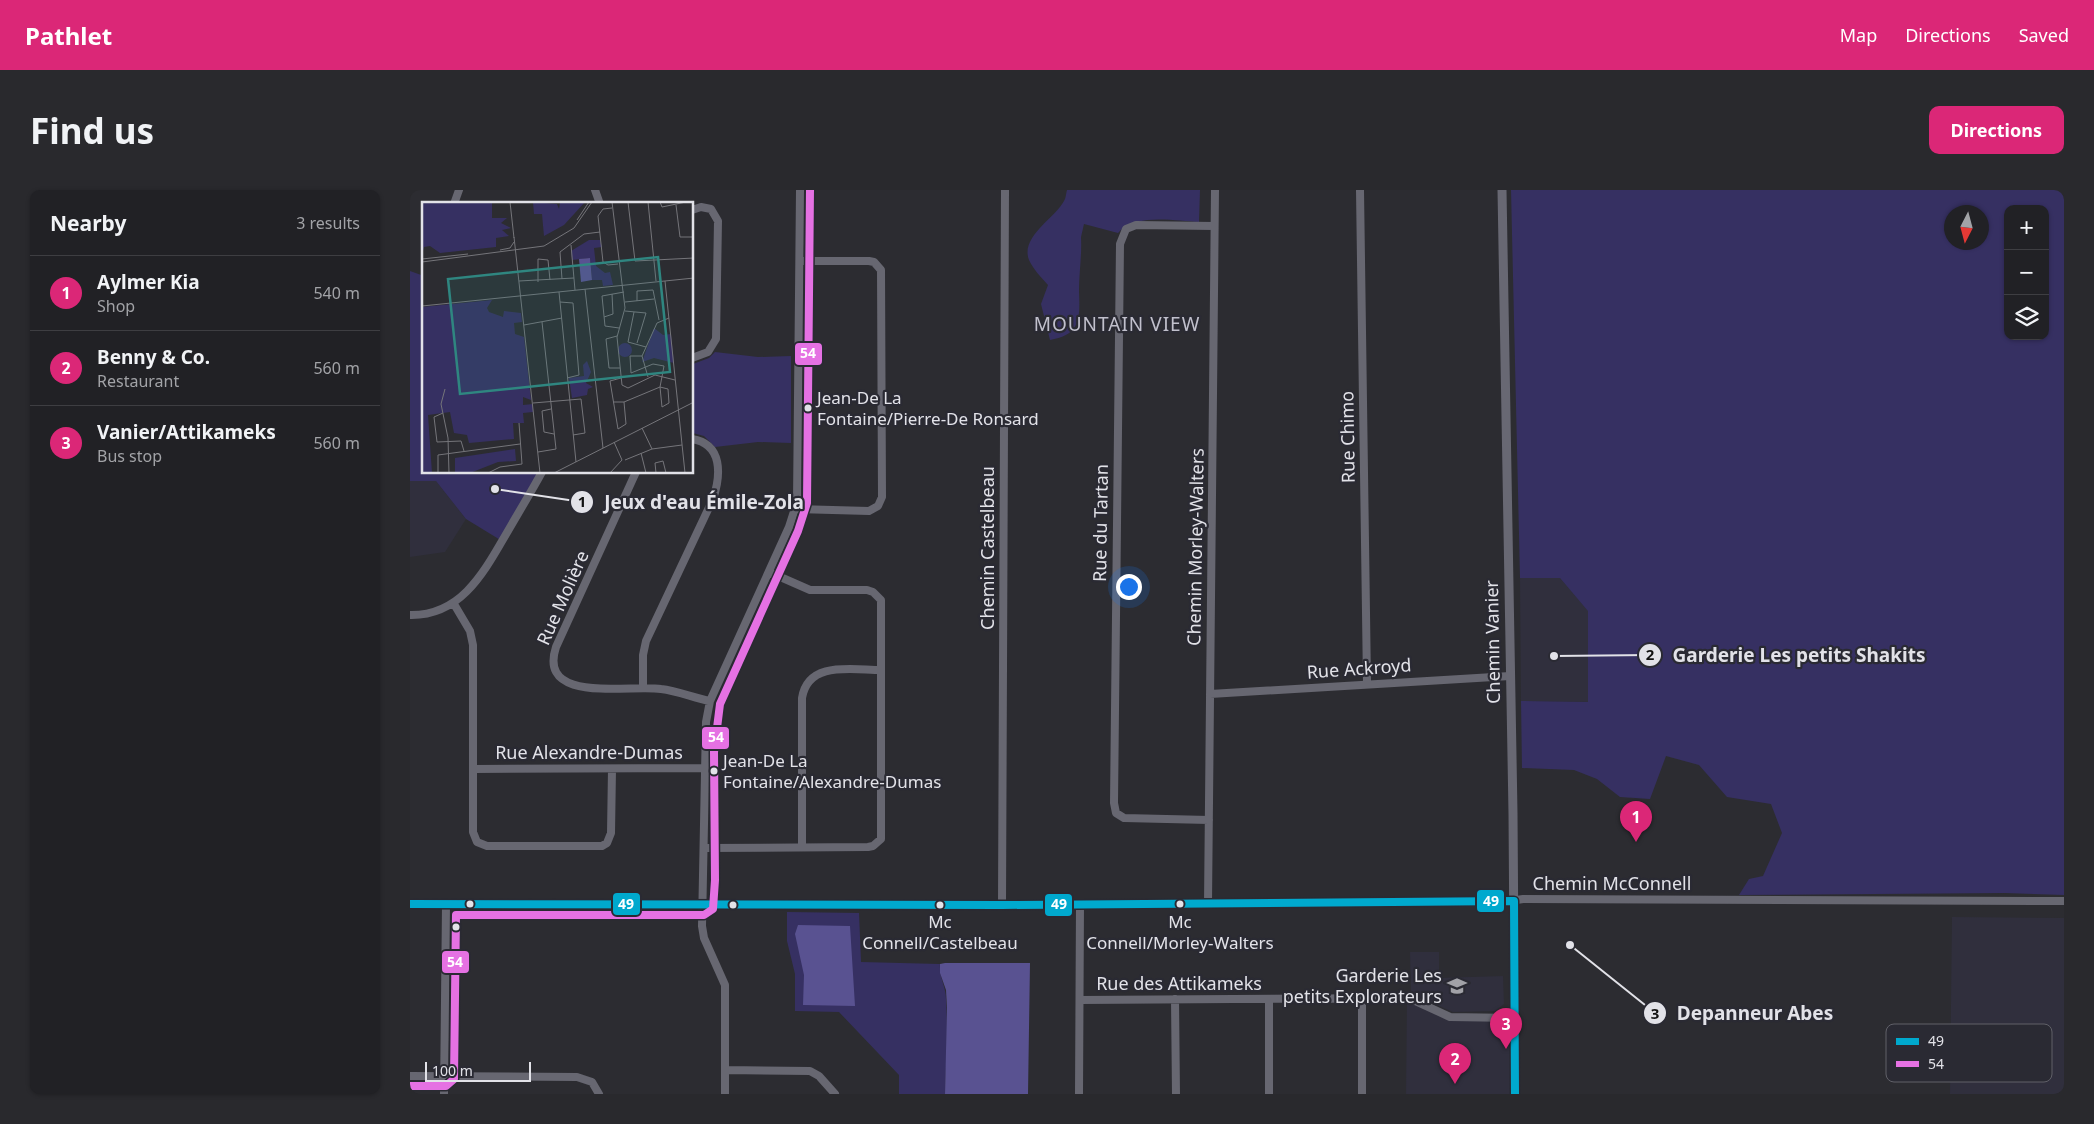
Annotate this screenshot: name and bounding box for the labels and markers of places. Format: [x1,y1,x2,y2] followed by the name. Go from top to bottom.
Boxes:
[815,386,1039,430] place label: Jean-De La Fontaine/Pierre-De Ronsard
[803,403,813,413] marker: Jean-De La Fontaine/Pierre-De Ronsard
[569,485,814,519] callout: Jeux d'eau Émile-Zola
[1638,638,1936,672] callout: Garderie Les petits Shakits
[721,749,941,793] place label: Jean-De La Fontaine/Alexandre-Dumas
[709,766,719,776] marker: Jean-De La Fontaine/Alexandre-Dumas
[1620,801,1652,842] pin: 1
[465,899,475,909] unlabelled marker
[1175,899,1185,909] marker: Mc Connell/Morley-Walters
[728,900,738,910] unlabelled marker
[935,900,945,910] marker: Mc Connell/Castelbeau
[862,910,1018,954] place label: Mc Connell/Castelbeau
[1086,910,1274,954] place label: Mc Connell/Morley-Walters
[451,922,461,932] unlabelled marker
[1283,963,1442,1008] place label: Garderie Les petits Explorateurs
[1446,975,1468,997] school or university icon: Garderie Les petits Explorateurs
[1642,996,1844,1030] callout: Depanneur Abes
[1490,1008,1522,1049] pin: 3
[1439,1043,1471,1084] pin: 2

